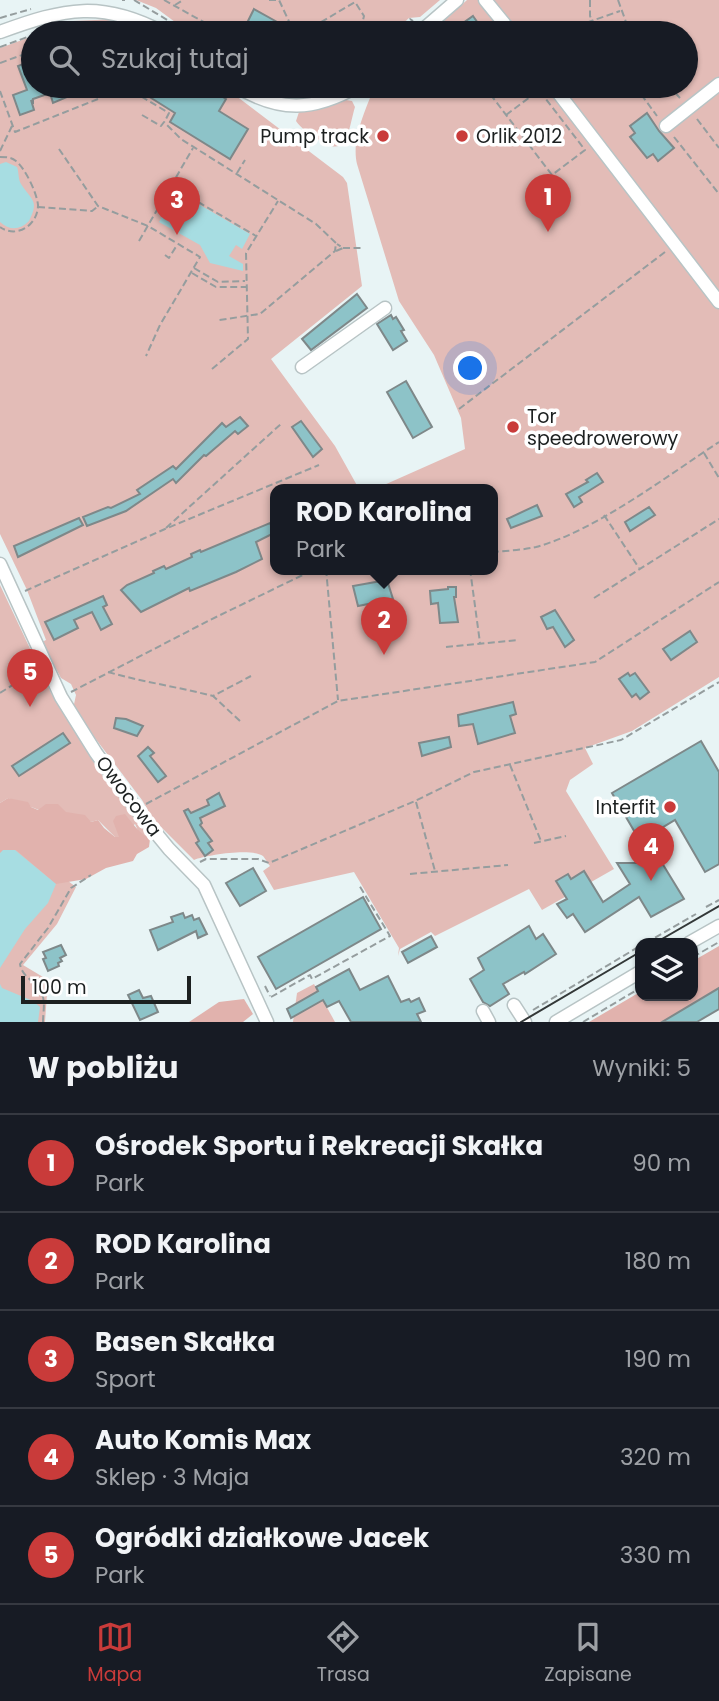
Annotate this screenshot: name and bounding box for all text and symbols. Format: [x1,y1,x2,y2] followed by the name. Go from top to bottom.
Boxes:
[21,21,698,98] search box
[45,41,83,79] icon: search
[101,41,249,77] text: Szukaj tutaj
[260,123,369,150] place label: Pump track
[476,123,562,150] place label: Orlik 2012
[375,128,391,144] marker: Pump track
[454,128,470,144] marker: Orlik 2012
[525,174,571,232] pin: 1
[154,177,200,235] pin: 3
[453,351,487,385] your location
[527,403,679,452] place label: Tor speedrowerowy
[505,419,521,435] marker: Tor speedrowerowy
[270,484,498,575] popup
[296,494,472,530] text: ROD Karolina
[296,533,345,565] text: Park
[361,597,407,655] pin: 2
[7,649,53,707] pin: 5
[89,750,168,842] street label: Owocowa
[596,794,656,821] place label: Interfit
[662,799,678,815] marker: Interfit
[628,823,674,881] pin: 4
[635,938,698,1001] map controls
[635,938,698,1001] button: layers
[21,973,191,1005] scale bar
[32,974,87,1001] text: 100 m
[28,1046,179,1089] text: W pobliżu
[592,1052,691,1084] text: Wyniki: 5
[95,1128,543,1164] text: Ośrodek Sportu i Rekreacji Skałka
[47,1147,55,1179] text: 1
[632,1147,691,1179] text: 90 m
[95,1167,144,1199] text: Park
[95,1226,271,1262] text: ROD Karolina
[44,1245,58,1277] text: 2
[625,1245,691,1277] text: 180 m
[95,1265,144,1297] text: Park
[95,1324,275,1360] text: Basen Skałka
[44,1343,58,1375] text: 3
[625,1343,691,1375] text: 190 m
[95,1363,156,1395] text: Sport
[95,1422,311,1458] text: Auto Komis Max
[43,1441,59,1473] text: 4
[620,1441,691,1473] text: 320 m
[95,1461,249,1493] text: Sklep · 3 Maja
[95,1520,429,1556] text: Ogródki działkowe Jacek
[44,1539,58,1571] text: 5
[620,1539,691,1571] text: 330 m
[95,1559,144,1591] text: Park
[87,1618,142,1689] tab: Mapa
[317,1618,370,1689] tab: Trasa
[544,1618,632,1689] tab: Zapisane

